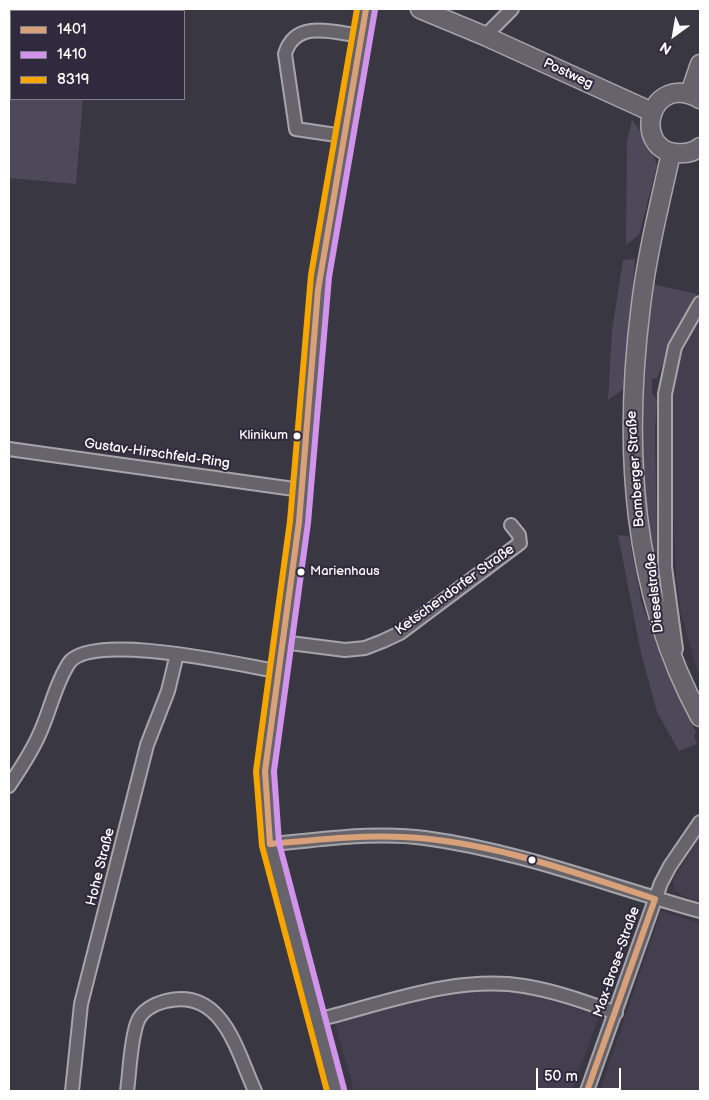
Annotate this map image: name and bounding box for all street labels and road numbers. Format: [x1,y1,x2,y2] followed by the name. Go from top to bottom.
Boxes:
[540,55,596,93] street label: Postweg
[624,410,648,528] street label: Bamberger Straße
[83,435,231,473] street label: Gustav-Hirschfeld-Ring
[392,541,518,639] street label: Ketschendorfer Straße
[642,552,668,634] street label: Dieselstraße
[83,826,119,908] street label: Hohe Straße
[590,904,644,1020] street label: Max-Brose-Straße

